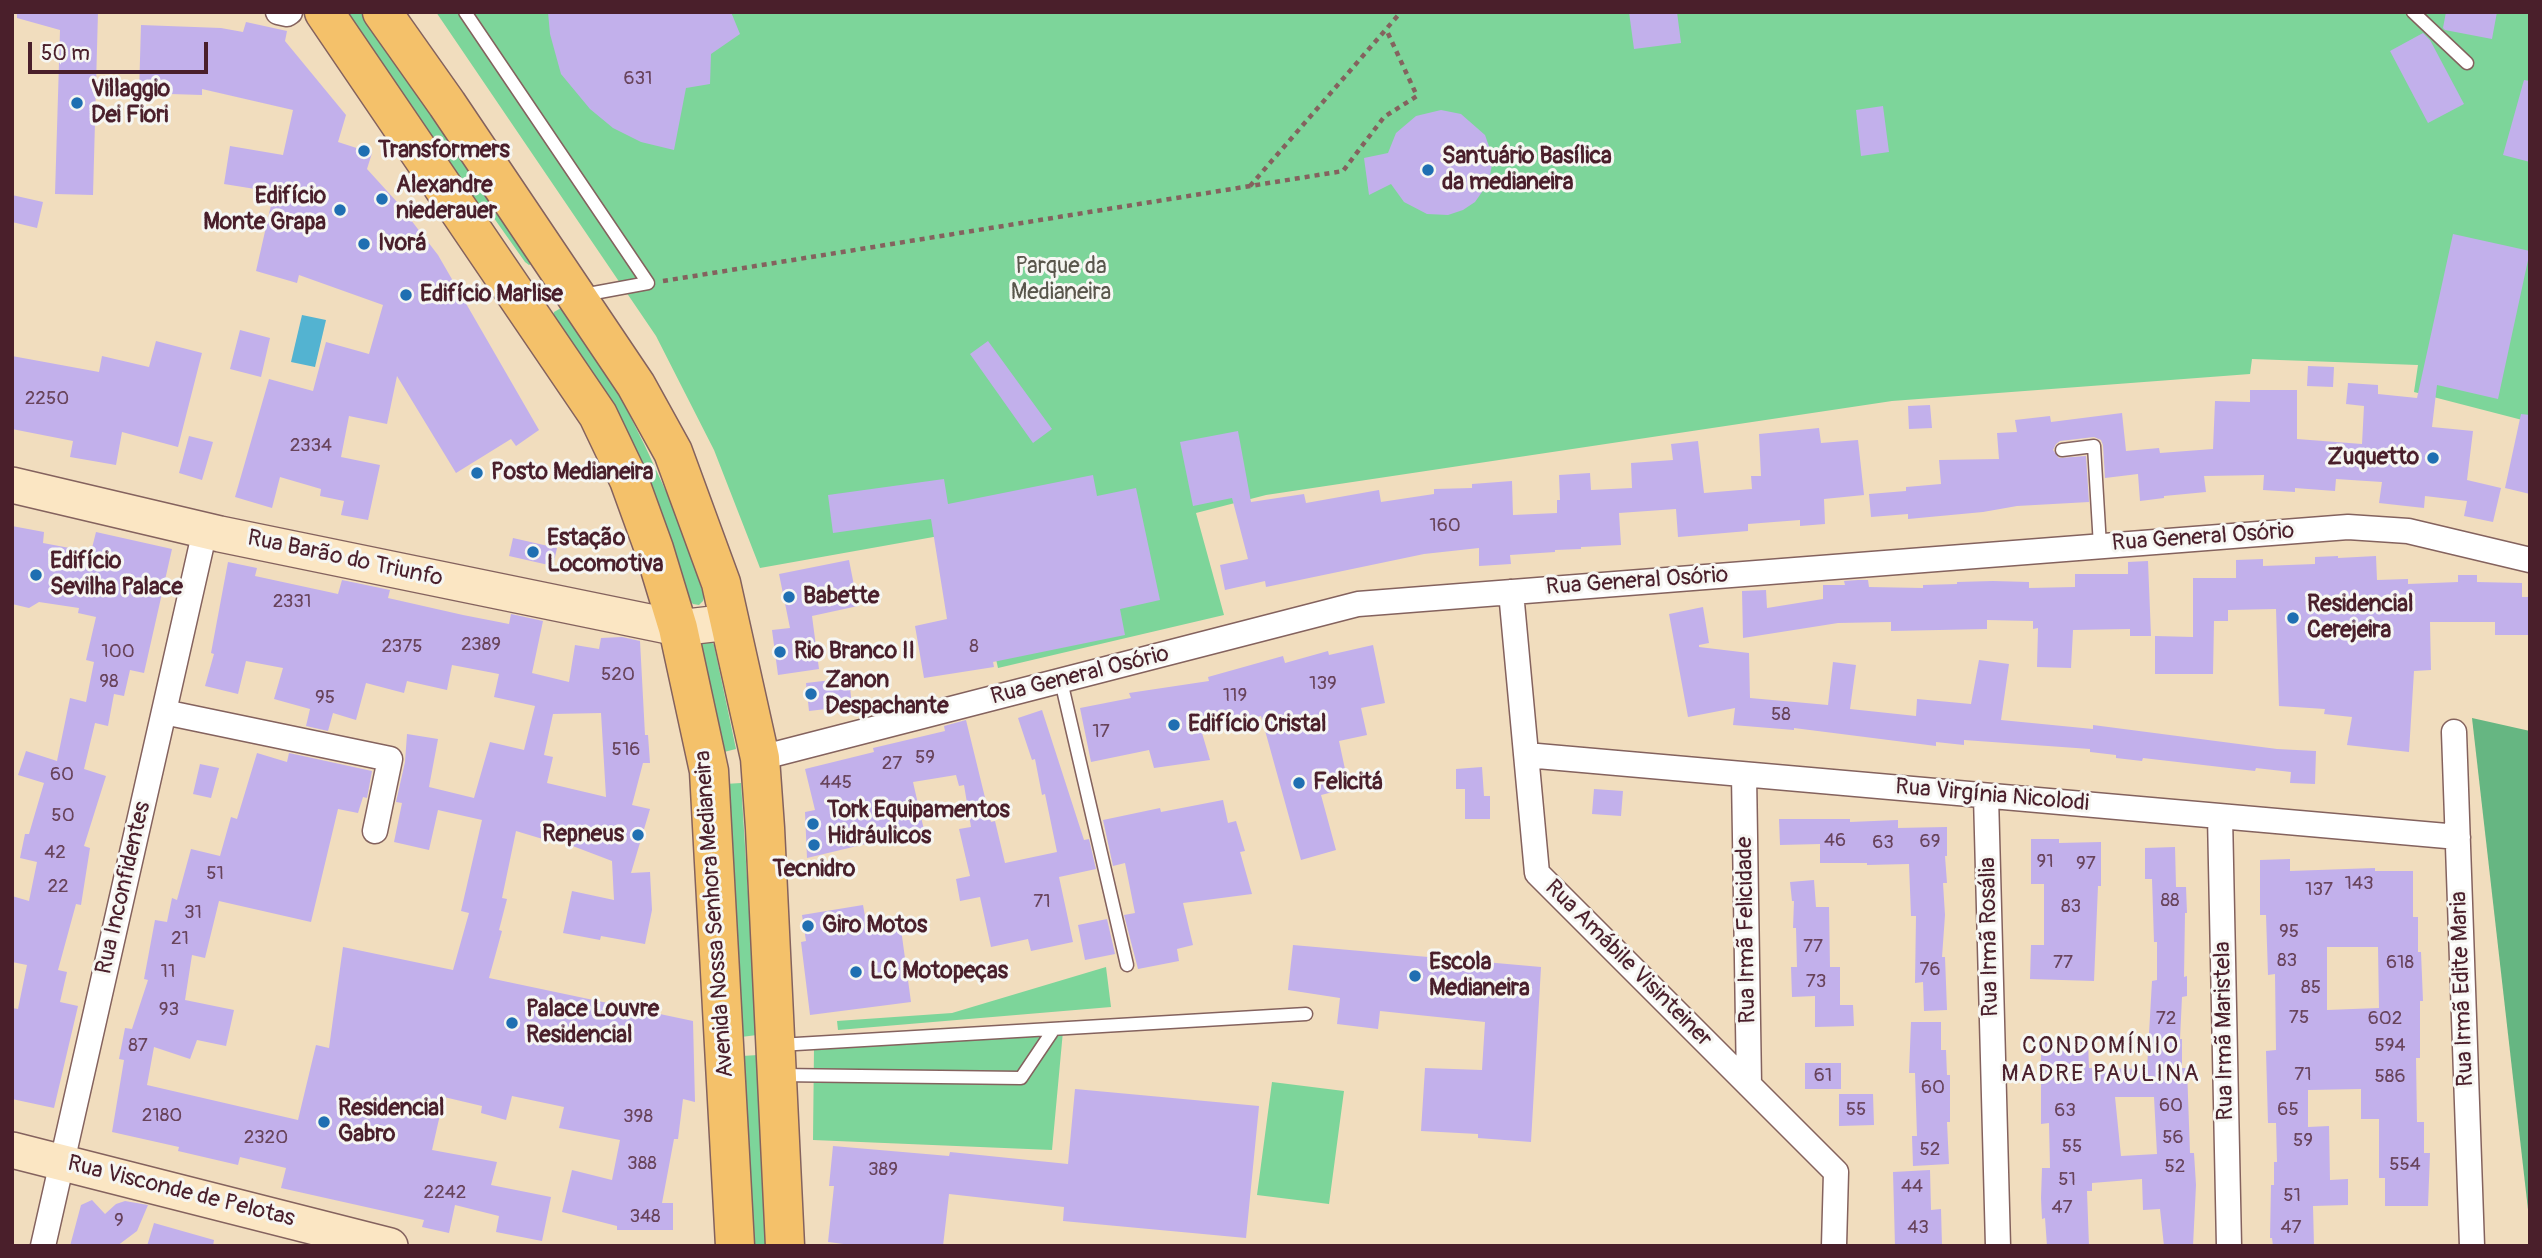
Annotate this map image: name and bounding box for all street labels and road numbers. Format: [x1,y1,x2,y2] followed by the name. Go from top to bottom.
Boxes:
[2111,518,2295,558] street label: Rua General Osório
[245,525,445,593] street label: Rua Barão do Triunfo
[1545,562,1729,602] street label: Rua General Osório
[988,641,1172,711] street label: Rua General Osório
[690,749,740,1079] street label: Avenida Nossa Senhora Medianeira
[1894,774,2090,818] street label: Rua Virgínia Nicolodi
[91,799,157,977] street label: Rua Inconfidentes
[1732,836,1762,1024] street label: Rua Irmã Felicidade
[1975,857,2005,1017] street label: Rua Irmã Rosália
[1539,875,1717,1053] street label: Rua Amábile Visinteiner
[2446,891,2480,1087] street label: Rua Irmã Edite Maria
[2210,941,2240,1121] street label: Rua Irmã Maristela
[64,1150,298,1234] street label: Rua Visconde de Pelotas

